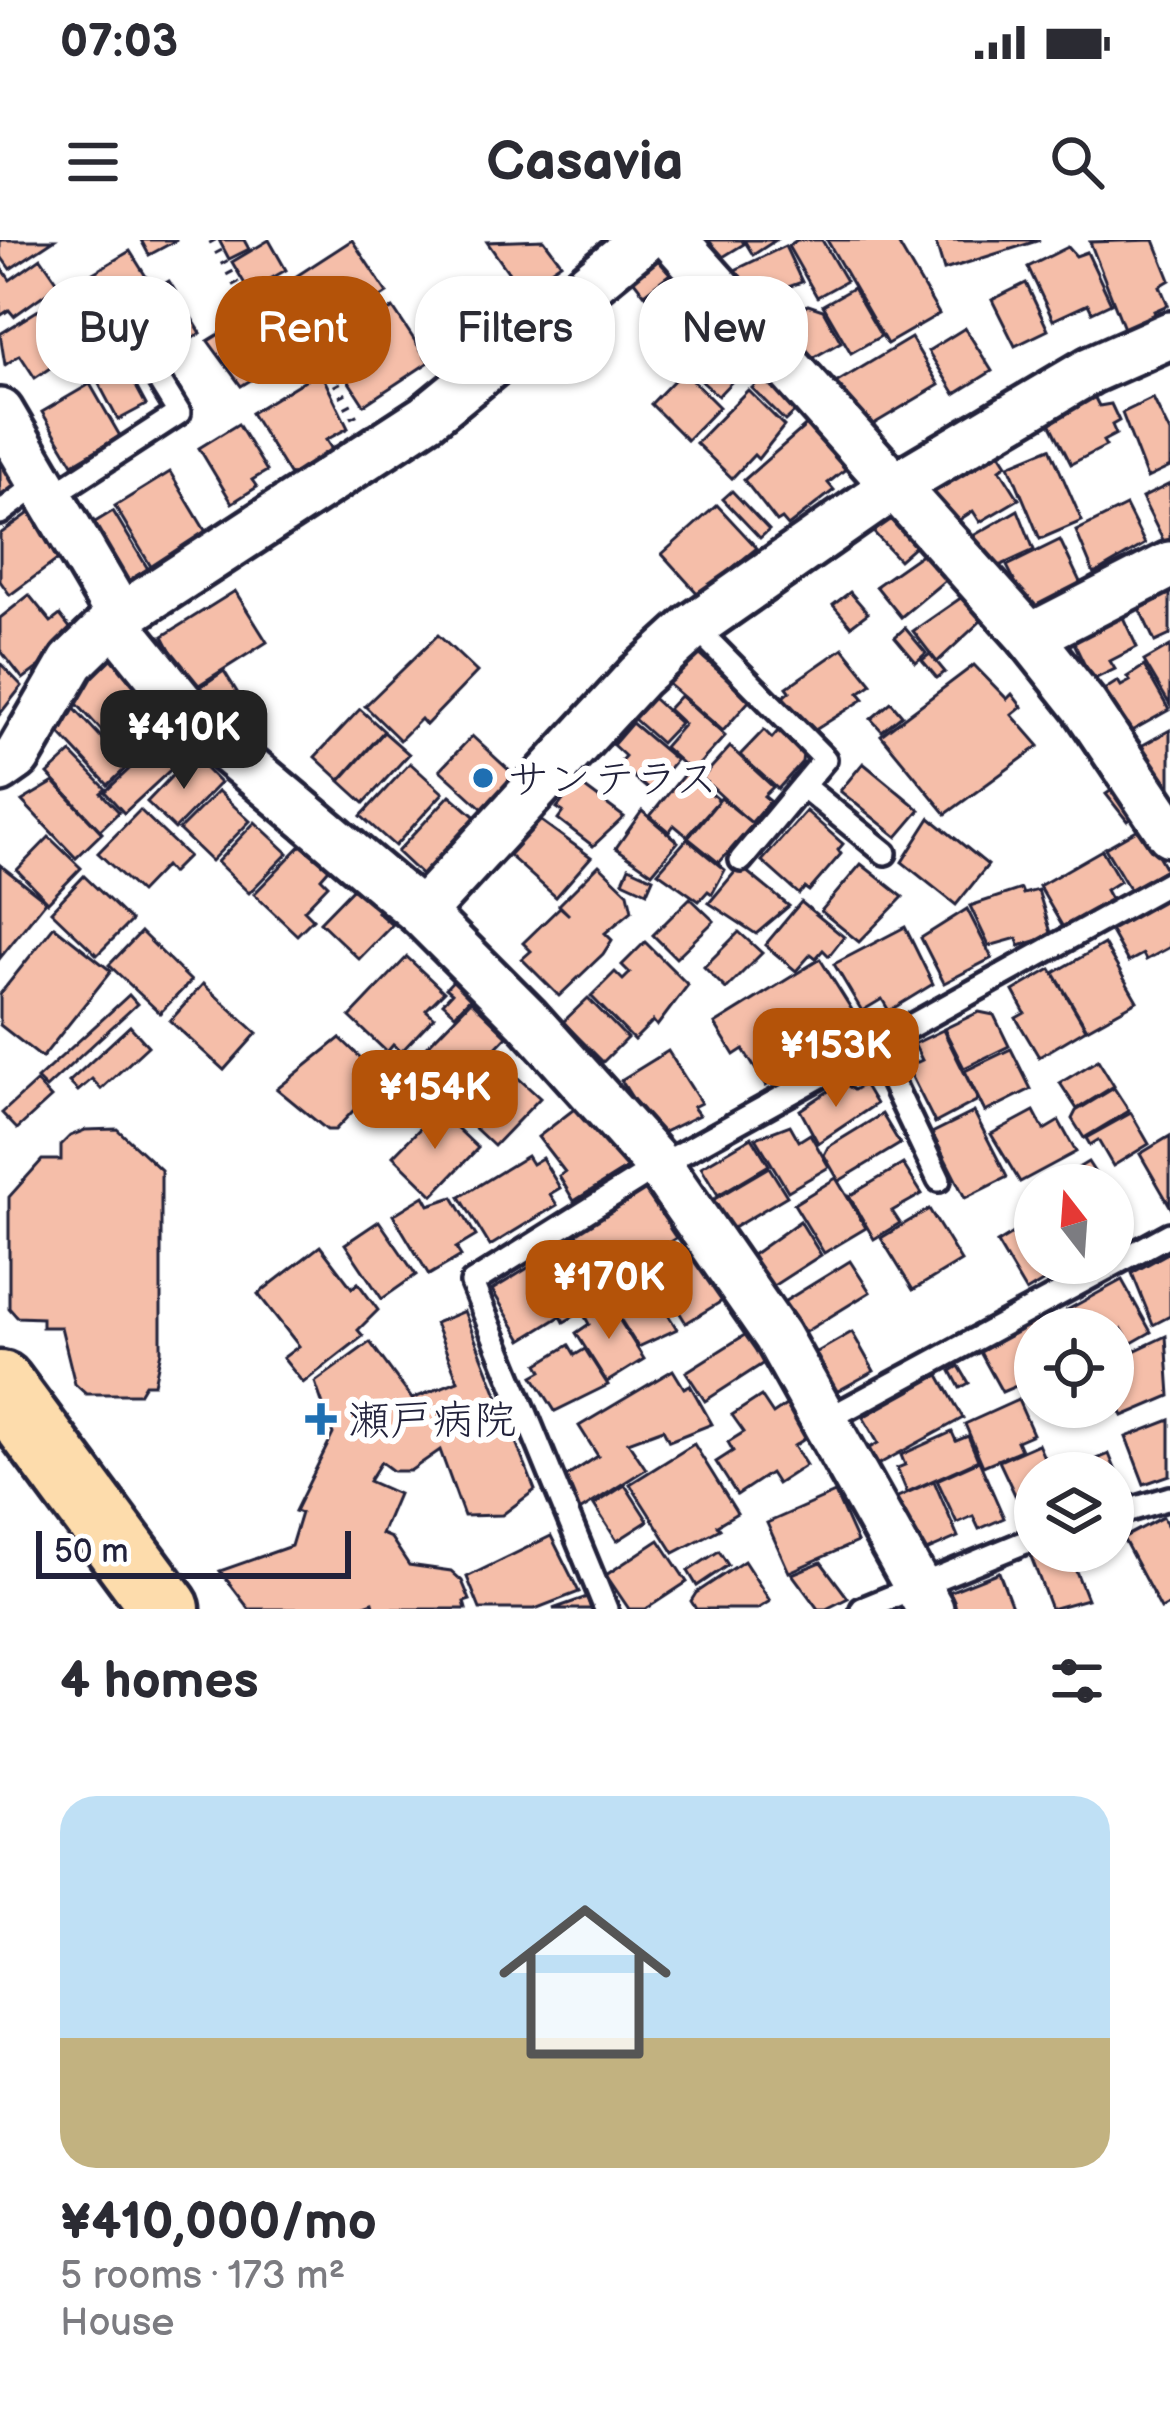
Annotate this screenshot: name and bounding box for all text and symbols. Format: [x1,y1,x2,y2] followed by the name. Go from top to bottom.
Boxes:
[60,15,178,70] text: 07:03
[60,129,126,195] icon: menu
[1044,129,1110,195] icon: search
[487,130,683,195] text: Casavia
[36,276,191,384] chip: Buy
[215,276,391,384] chip: Rent
[415,276,615,384] chip: Filters
[639,276,808,384] chip: New
[100,690,268,792] pin: ¥410K
[127,705,241,752] text: ¥410K
[507,755,718,806] place label: サンテラス
[470,765,496,791] marker: サンテラス
[752,1008,920,1110] pin: ¥153K
[780,1023,892,1070] text: ¥153K
[351,1050,519,1152] pin: ¥154K
[379,1065,491,1112] text: ¥154K
[1014,1164,1134,1284] north arrow
[1014,1164,1134,1572] map controls
[525,1240,693,1342] pin: ¥170K
[553,1255,665,1302] text: ¥170K
[1014,1308,1134,1428] button: locate
[348,1396,516,1447] place label: 瀬戸病院
[305,1403,337,1435] marker: 瀬戸病院
[1014,1452,1134,1572] button: layers
[36,1525,351,1578] scale bar
[54,1532,129,1572] text: 50 m
[1044,1648,1110,1714] icon: filters
[60,1651,259,1712] text: 4 homes
[477,1874,693,2090] icon: home
[60,2192,377,2253] text: ¥410,000/mo
[60,2253,345,2300] text: 5 rooms · 173 m²
[60,2300,174,2347] text: House

